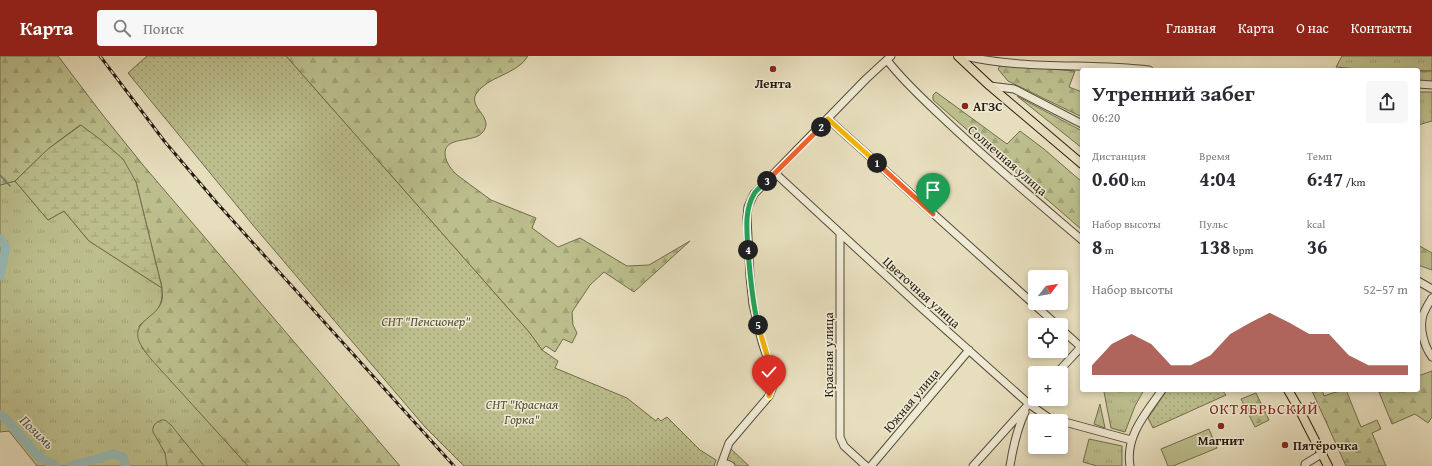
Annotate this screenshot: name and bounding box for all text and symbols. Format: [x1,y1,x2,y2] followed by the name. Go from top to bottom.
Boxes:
[97,10,377,46] search box
[20,14,73,42] text: Карта
[111,17,133,39] icon: search
[143,18,184,39] text: Поиск
[1166,18,1216,38] text: Главная
[1238,18,1274,38] text: Карта
[1296,18,1329,38] text: О нас
[1351,18,1412,38] text: Контакты
[768,64,778,74] marker: Лента
[755,74,792,93] place label: Лента
[1092,77,1255,109] text: Утренний забег
[1366,81,1408,123] button: share
[973,97,1003,116] place label: АГЗС
[960,101,970,111] marker: АГЗС
[1092,108,1120,127] text: 06:20
[811,117,831,137] pin: 2
[818,119,824,135] text: 2
[964,120,1052,201] street label: Солнечная улица
[1092,148,1146,164] text: Дистанция
[1199,148,1230,164] text: Время
[1307,148,1332,164] text: Темп
[867,153,887,173] pin: 1
[874,155,880,171] text: 1
[1092,164,1129,193] text: 0.60
[1199,164,1236,193] text: 4:04
[1307,164,1343,193] text: 6:47
[757,171,777,191] pin: 3
[764,173,770,189] text: 3
[916,173,950,214] pin
[1129,174,1146,190] text: km
[1343,174,1366,190] text: /km
[922,179,944,201] icon: arrive
[1092,216,1161,232] text: Набор высоты
[1199,216,1228,232] text: Пульс
[1307,216,1325,232] text: kcal
[1092,232,1102,261] text: 8
[1199,232,1230,261] text: 138
[1307,232,1327,261] text: 36
[738,240,758,260] pin: 4
[745,242,751,258] text: 4
[1102,242,1114,258] text: m
[1230,242,1253,258] text: bpm
[879,252,965,333] street label: Цветочная улица
[1028,270,1068,310] north arrow
[1028,270,1068,454] map controls
[1092,280,1173,299] text: Набор высоты
[1363,280,1408,299] text: 52–57 m
[381,312,471,331] park label: СНТ "Пенсионер"
[819,312,838,398] street label: Красная улица
[748,315,768,335] pin: 5
[755,317,761,333] text: 5
[1028,318,1068,358] button: locate
[752,355,786,396] pin
[758,361,780,383] icon: check
[879,363,945,437] street label: Южная улица
[1028,366,1068,406] button: +
[486,395,559,429] park label: СНТ "Красная Горка"
[1209,398,1319,419] district label: ОКТЯБРЬСКИЙ
[15,410,59,454] water label: Позимь
[1028,414,1068,454] button: −
[1216,421,1226,431] marker: Магнит
[1198,431,1244,450] place label: Магнит
[1293,436,1359,455] place label: Пятёрочка
[1280,440,1290,450] marker: Пятёрочка

